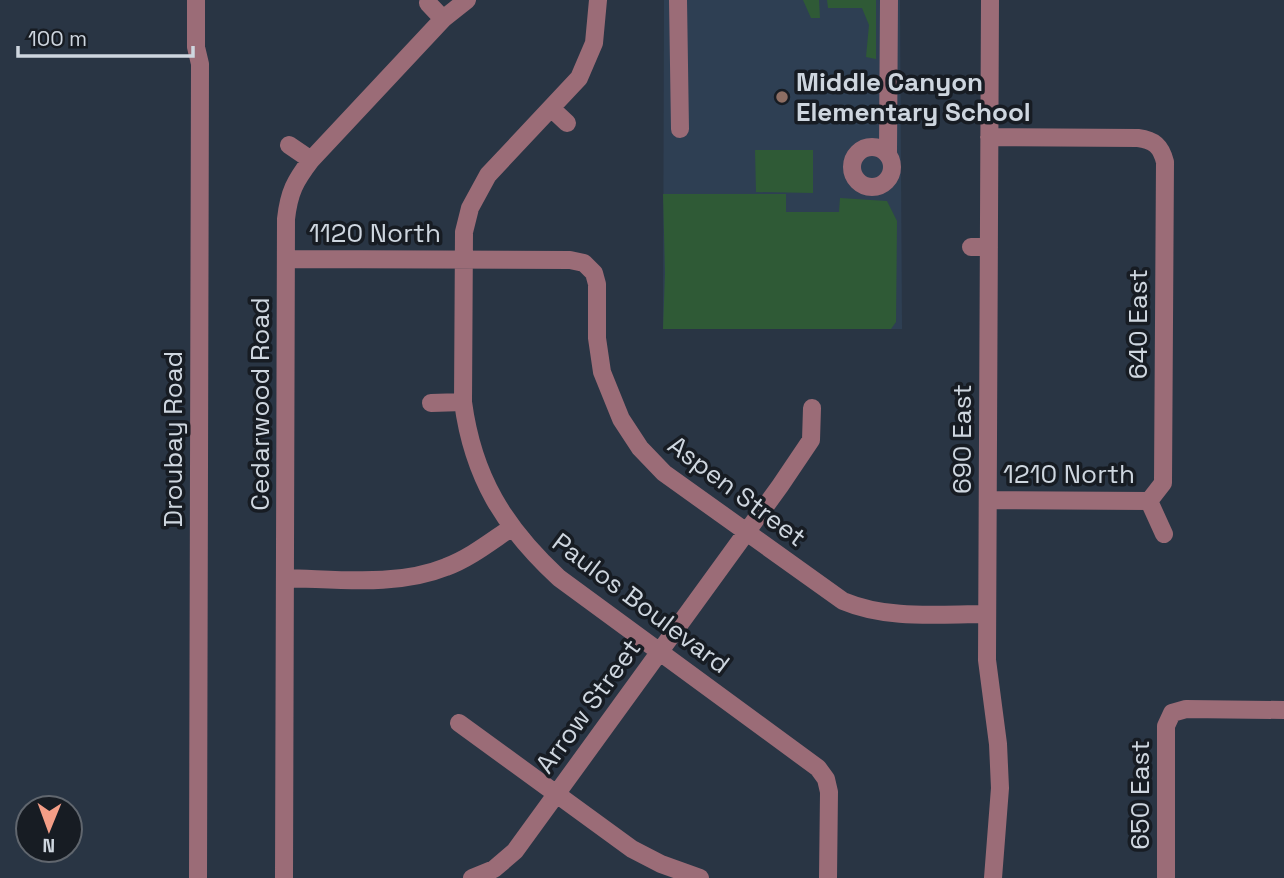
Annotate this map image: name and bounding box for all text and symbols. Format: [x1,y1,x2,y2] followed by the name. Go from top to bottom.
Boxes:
[18,14,192,58] scale bar
[28,25,87,52] text: 100 m
[796,65,1031,129] place label: Middle Canyon Elementary School
[774,89,790,105] marker: Middle Canyon Elementary School
[309,216,441,250] street label: 1120 North
[1121,269,1155,379] street label: 640 East
[243,297,277,511] street label: Cedarwood Road
[156,351,190,527] street label: Droubay Road
[945,384,979,494] street label: 690 East
[661,428,813,554] street label: Aspen Street
[1003,457,1135,491] street label: 1210 North
[545,525,737,681] street label: Paulos Boulevard
[528,632,648,780] street label: Arrow Street
[1123,740,1157,850] street label: 650 East
[14,794,84,864] north arrow
[42,833,55,858] text: N

